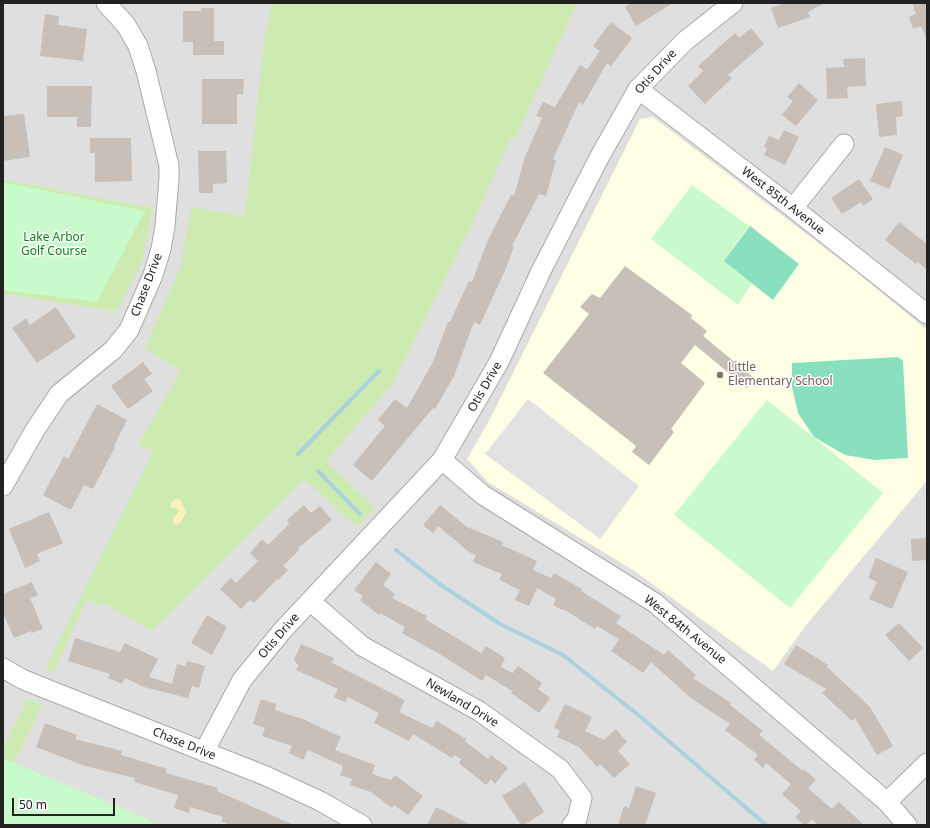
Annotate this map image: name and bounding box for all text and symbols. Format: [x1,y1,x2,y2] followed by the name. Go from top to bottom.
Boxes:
[632,47,680,97] street label: Otis Drive
[739,164,827,238] street label: West 85th Avenue
[21,231,87,259] park label: Lake Arbor Golf Course
[128,251,166,319] street label: Chase Drive
[465,359,505,415] street label: Otis Drive
[728,361,833,389] place label: Little Elementary School
[715,370,725,380] marker: Little Elementary School
[641,592,729,668] street label: West 84th Avenue
[255,610,303,662] street label: Otis Drive
[423,676,501,730] street label: Newland Drive
[150,725,218,763] street label: Chase Drive
[14,790,117,816] scale bar
[19,796,47,813] text: 50 m

